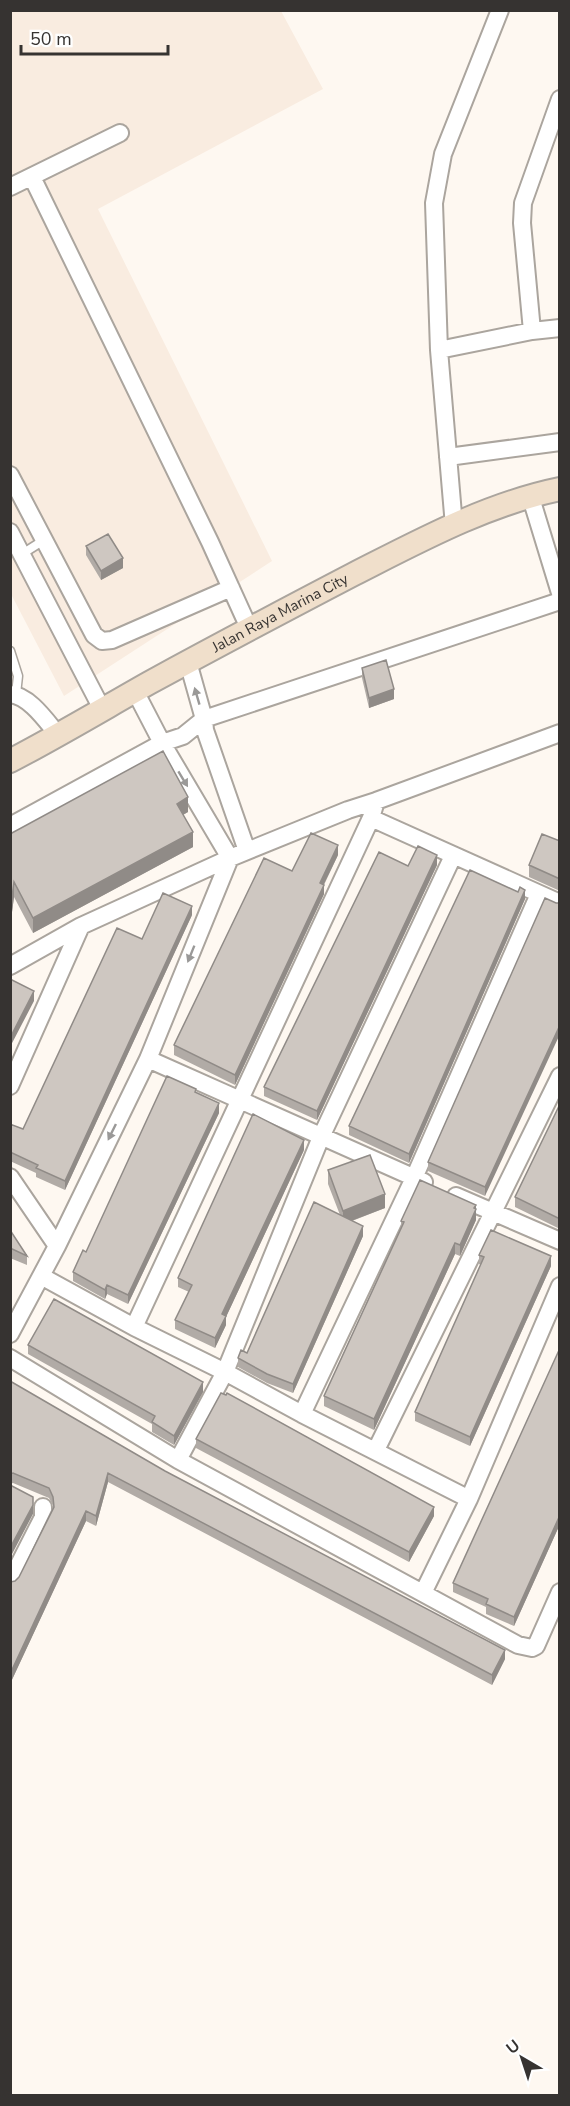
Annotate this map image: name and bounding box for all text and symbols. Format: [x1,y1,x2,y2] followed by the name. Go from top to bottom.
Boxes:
[21,18,168,56] scale bar
[30,27,72,51] text: 50 m
[207,569,352,658] street label: Jalan Raya Marina City
[192,686,201,704] one-way arrow
[178,771,189,787] one-way arrow
[186,945,196,963] one-way arrow
[108,1123,118,1141] one-way arrow
[492,2028,552,2088] north arrow
[502,2035,525,2059] text: U

